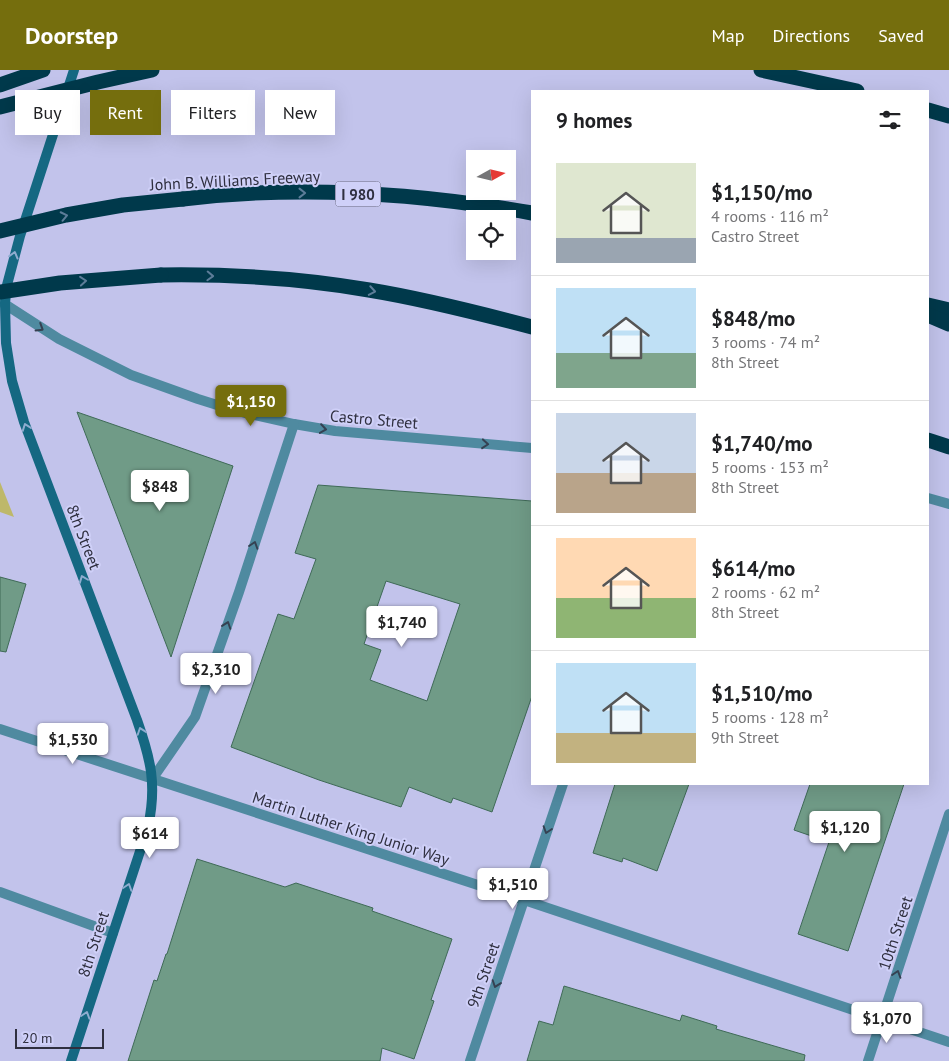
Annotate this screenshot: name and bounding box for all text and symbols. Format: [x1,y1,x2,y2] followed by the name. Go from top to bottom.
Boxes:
[25,20,118,51] text: Doorstep
[712,24,744,47] text: Map
[772,24,850,47] text: Directions
[878,24,924,47] text: Saved
[15,90,80,135] chip: Buy
[90,90,161,135] chip: Rent
[171,90,255,135] chip: Filters
[265,90,335,135] chip: New
[876,106,904,134] icon: filters
[556,107,632,134] text: 9 homes
[466,150,516,200] north arrow
[466,150,516,260] map controls
[148,166,321,194] street label: John B. Williams Freeway
[711,179,813,206] text: $1,150/mo
[336,182,380,206] road number: I 980
[596,183,656,243] icon: home
[298,188,306,198] one-way arrow
[711,206,829,226] text: 4 rooms · 116 m²
[466,210,516,260] button: locate
[60,211,69,222] one-way arrow
[711,226,799,246] text: Castro Street
[8,251,19,260] one-way arrow
[206,270,214,281] one-way arrow
[79,276,87,287] one-way arrow
[367,285,376,295] one-way arrow
[711,305,795,332] text: $848/mo
[596,308,656,368] icon: home
[35,322,44,331] one-way arrow
[711,332,820,352] text: 3 rooms · 74 m²
[711,352,779,372] text: 8th Street
[210,384,292,427] pin: $1,150
[226,391,276,411] text: $1,150
[329,405,419,433] street label: Castro Street
[22,423,32,432] one-way arrow
[320,423,328,434] one-way arrow
[711,430,813,457] text: $1,740/mo
[596,433,656,493] icon: home
[481,438,489,449] one-way arrow
[711,457,829,477] text: 5 rooms · 153 m²
[130,470,190,512] pin: $848
[142,476,178,496] text: $848
[711,477,779,497] text: 8th Street
[62,502,106,573] street label: 8th Street
[248,542,258,550] one-way arrow
[711,555,795,582] text: $614/mo
[596,558,656,618] icon: home
[79,575,89,584] one-way arrow
[711,582,820,602] text: 2 rooms · 62 m²
[711,602,779,622] text: 8th Street
[361,606,443,648] pin: $1,740
[377,612,427,632] text: $1,740
[221,622,231,630] one-way arrow
[175,652,257,695] pin: $2,310
[191,659,241,679] text: $2,310
[711,680,813,707] text: $1,510/mo
[596,683,656,743] icon: home
[711,707,829,727] text: 5 rooms · 128 m²
[32,722,114,765] pin: $1,530
[137,727,147,736] one-way arrow
[711,727,779,747] text: 9th Street
[48,729,98,749] text: $1,530
[250,787,452,869] street label: Martin Luther King Junior Way
[804,810,886,853] pin: $1,120
[120,816,180,859] pin: $614
[820,817,870,837] text: $1,120
[132,823,168,843] text: $614
[543,825,553,834] one-way arrow
[472,868,554,910] pin: $1,510
[488,874,538,894] text: $1,510
[123,883,133,891] one-way arrow
[874,893,917,973] street label: 10th Street
[73,908,113,979] street label: 8th Street
[462,939,504,1010] street label: 9th Street
[891,970,901,978] one-way arrow
[491,979,501,988] one-way arrow
[846,1002,928,1044] pin: $1,070
[862,1008,912,1028] text: $1,070
[80,1011,90,1019] one-way arrow
[15,1026,104,1049] scale bar
[22,1029,52,1047] text: 20 m

